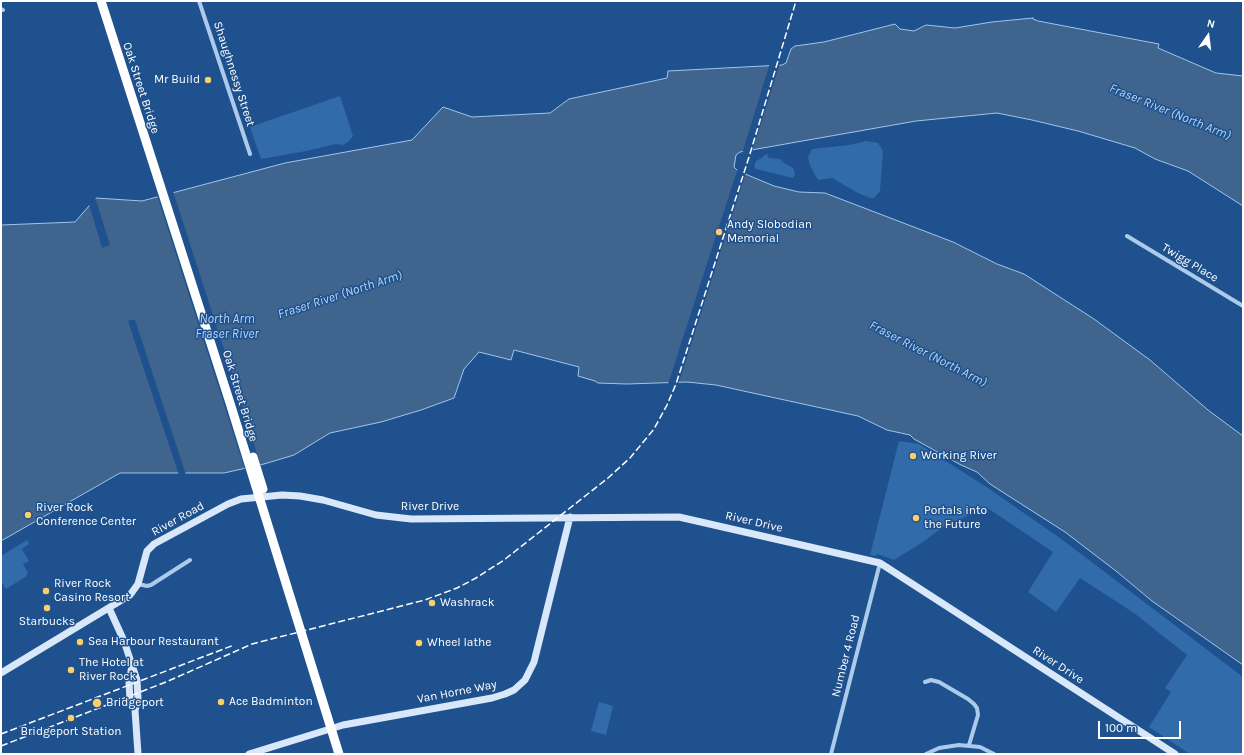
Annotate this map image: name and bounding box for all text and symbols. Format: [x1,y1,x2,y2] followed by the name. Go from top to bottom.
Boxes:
[1188,16,1228,56] north arrow
[1206,17,1216,31] text: N
[210,20,258,128] street label: Shaughnessy Street
[119,41,163,135] street label: Oak Street Bridge
[154,73,200,87] place label: Mr Build
[203,75,213,85] marker: Mr Build
[1107,80,1233,144] water label: Fraser River (North Arm)
[727,218,812,246] place label: Andy Slobodian Memorial
[714,227,724,237] marker: Andy Slobodian Memorial
[1159,241,1221,285] street label: Twigg Place
[276,268,404,322] water label: Fraser River (North Arm)
[195,311,259,342] water label: North Arm Fraser River
[867,318,989,390] water label: Fraser River (North Arm)
[219,348,261,444] street label: Oak Street Bridge
[921,449,997,463] place label: Working River
[908,451,918,461] marker: Working River
[149,499,207,539] street label: River Road
[401,500,459,514] street label: River Drive
[36,501,136,529] place label: River Rock Conference Center
[924,504,987,532] place label: Portals into the Future
[724,508,784,536] street label: River Drive
[23,510,33,520] marker: River Rock Conference Center
[911,513,921,523] marker: Portals into the Future
[54,577,130,605] place label: River Rock Casino Resort
[41,586,51,596] marker: River Rock Casino Resort
[440,596,494,610] place label: Washrack
[427,598,437,608] marker: Washrack
[42,603,52,613] marker: Starbucks
[829,613,863,699] street label: Number 4 Road
[19,615,75,629] place label: Starbucks
[88,635,219,649] place label: Sea Harbour Restaurant
[427,636,491,650] place label: Wheel lathe
[75,637,85,647] marker: Sea Harbour Restaurant
[414,638,424,648] marker: Wheel lathe
[1030,643,1086,687] street label: River Drive
[79,656,144,684] place label: The Hotel at River Rock
[66,665,76,675] marker: The Hotel at River Rock
[416,677,498,707] street label: Van Horne Way
[229,695,313,709] place label: Ace Badminton
[106,696,164,710] place label: Bridgeport
[91,697,103,709] marker: Bridgeport
[216,697,226,707] marker: Ace Badminton
[66,713,76,723] marker: Bridgeport Station
[1100,713,1183,739] scale bar
[1105,721,1137,735] text: 100 m
[21,725,121,739] place label: Bridgeport Station

